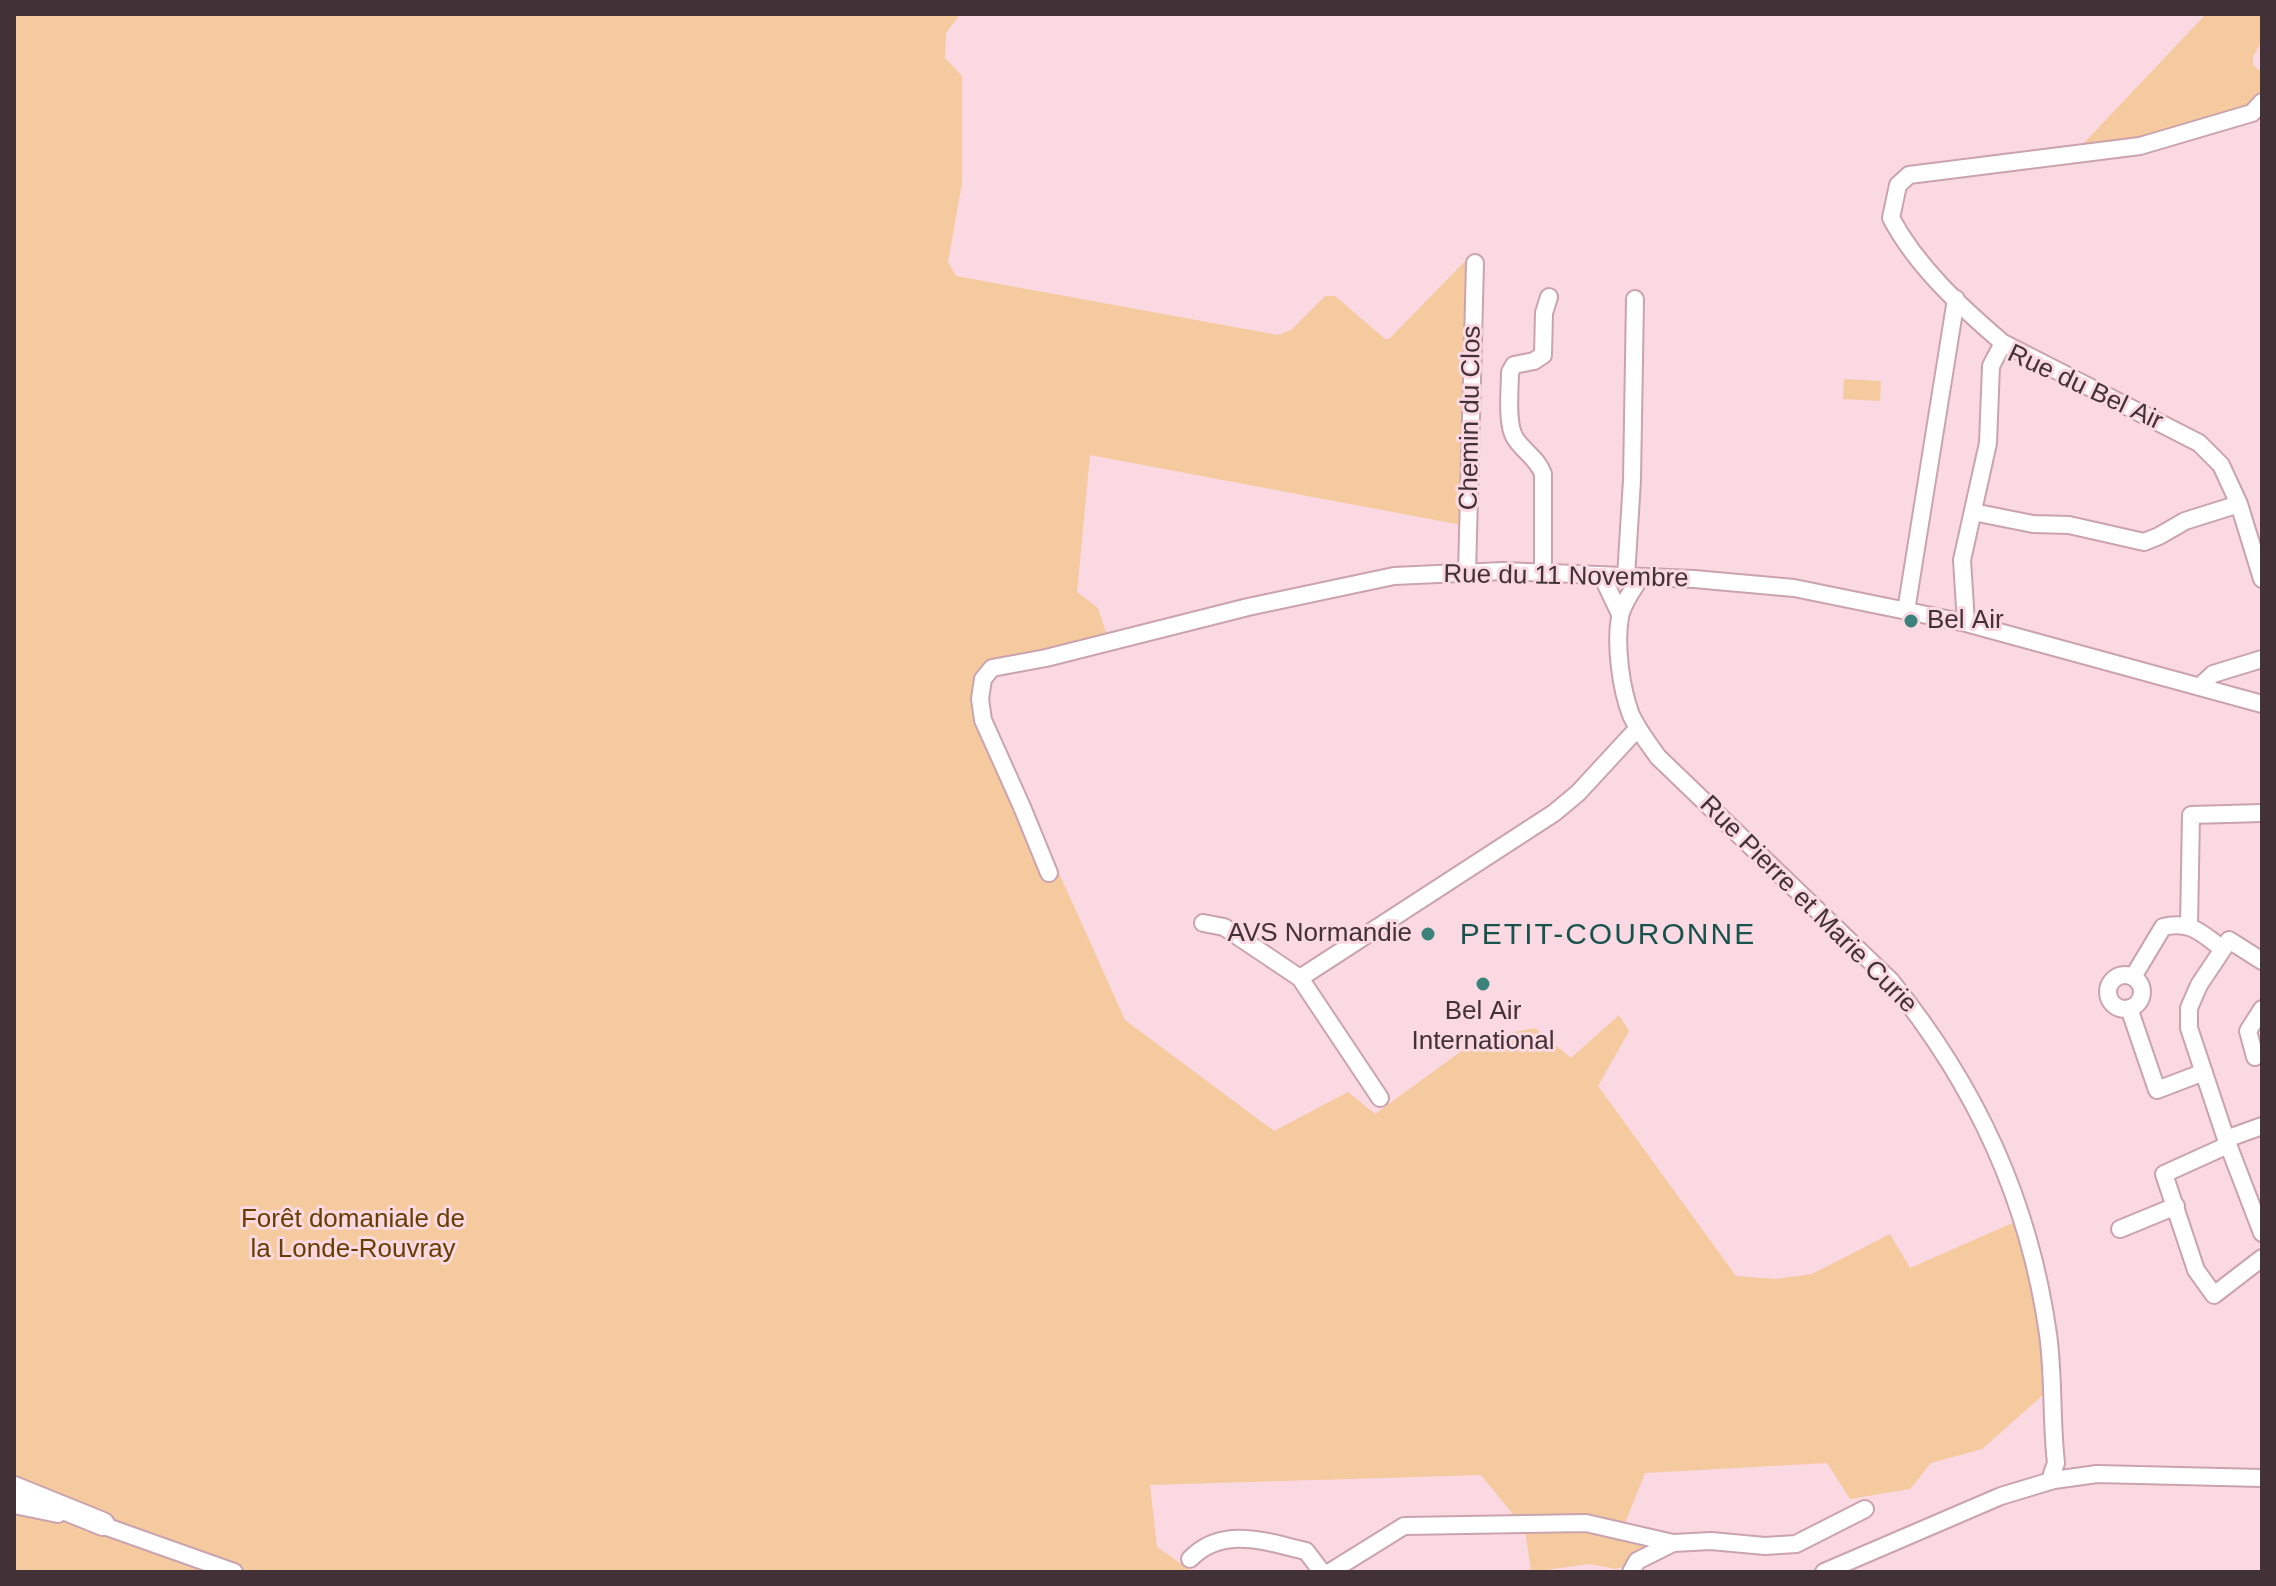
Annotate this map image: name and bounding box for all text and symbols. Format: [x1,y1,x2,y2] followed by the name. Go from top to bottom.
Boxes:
[1454,325,1488,511] street label: Chemin du Clos
[2002,338,2168,438] street label: Rue du Bel Air
[1443,559,1689,595] street label: Rue du 11 Novembre
[1927,605,2004,637] place label: Bel Air
[1902,612,1920,630] marker: Bel Air
[1693,790,1923,1020] street label: Rue Pierre et Marie Curie
[1228,918,1412,950] place label: AVS Normandie
[1460,918,1756,954] district label: PETIT-COURONNE
[1419,925,1437,943] marker: AVS Normandie
[1474,975,1492,993] marker: Bel Air International
[1411,996,1555,1058] place label: Bel Air International
[241,1204,465,1266] park label: Forêt domaniale de la Londe-Rouvray

